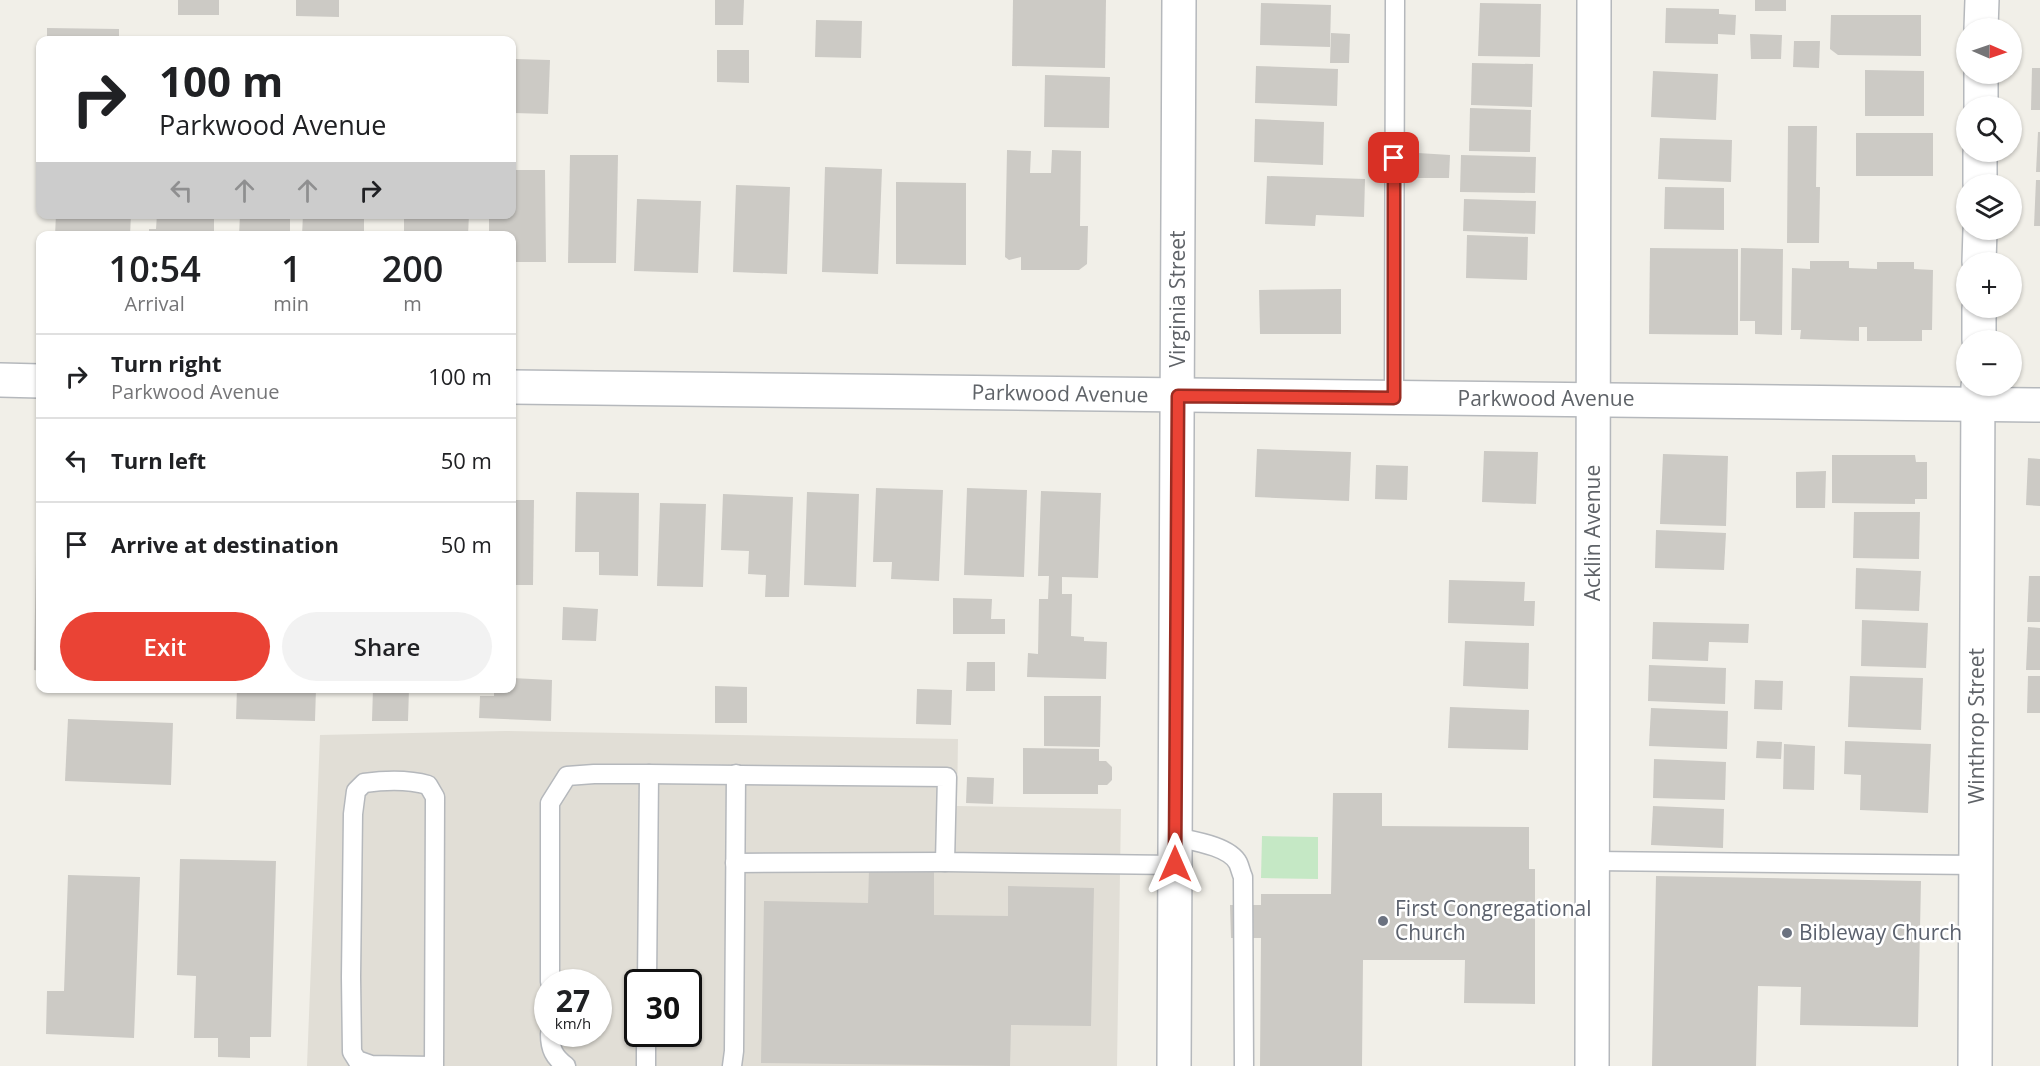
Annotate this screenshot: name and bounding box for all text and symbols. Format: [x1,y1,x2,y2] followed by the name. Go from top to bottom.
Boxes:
[1956,18,2022,84] north arrow
[1956,18,2022,396] map controls
[159,52,283,109] text: 100 m
[60,60,138,138] icon: right
[1956,96,2022,162] button: search
[159,106,386,143] text: Parkwood Avenue
[1368,132,1419,183] pin
[1377,141,1410,174] icon: arrive
[165,174,198,207] icon: left
[228,174,261,207] icon: ahead
[291,174,324,207] icon: ahead
[354,174,387,207] icon: right
[1956,174,2022,240] button: layers
[1163,230,1191,368] street label: Virginia Street
[109,244,201,293] text: 10:54
[281,244,302,293] text: 1
[382,244,443,293] text: 200
[1956,252,2022,318] button: +
[125,290,185,317] text: Arrival
[273,290,309,317] text: min
[403,290,422,317] text: m
[1956,330,2022,396] button: −
[111,348,222,378] text: Turn right
[60,360,93,393] icon: right
[428,361,492,391] text: 100 m
[971,377,1149,409] street label: Parkwood Avenue
[111,378,279,405] text: Parkwood Avenue
[1458,384,1634,412] street label: Parkwood Avenue
[60,444,93,477] icon: left
[111,445,206,475] text: Turn left
[441,445,492,475] text: 50 m
[1578,465,1606,601] street label: Acklin Avenue
[60,528,93,561] icon: arrive
[111,529,339,559] text: Arrive at destination
[441,529,492,559] text: 50 m
[60,612,270,681] button: Exit
[282,612,492,681] button: Share
[1962,648,1990,804] street label: Winthrop Street
[1143,832,1207,896] position arrow
[1395,894,1592,946] place label: First Congregational Church
[1376,914,1390,928] marker: First Congregational Church
[1799,918,1962,946] place label: Bibleway Church
[1780,926,1794,940] marker: Bibleway Church
[624,969,702,1047] speed limit sign: 30
[556,980,590,1021] text: 27
[555,1013,591,1033] text: km/h

